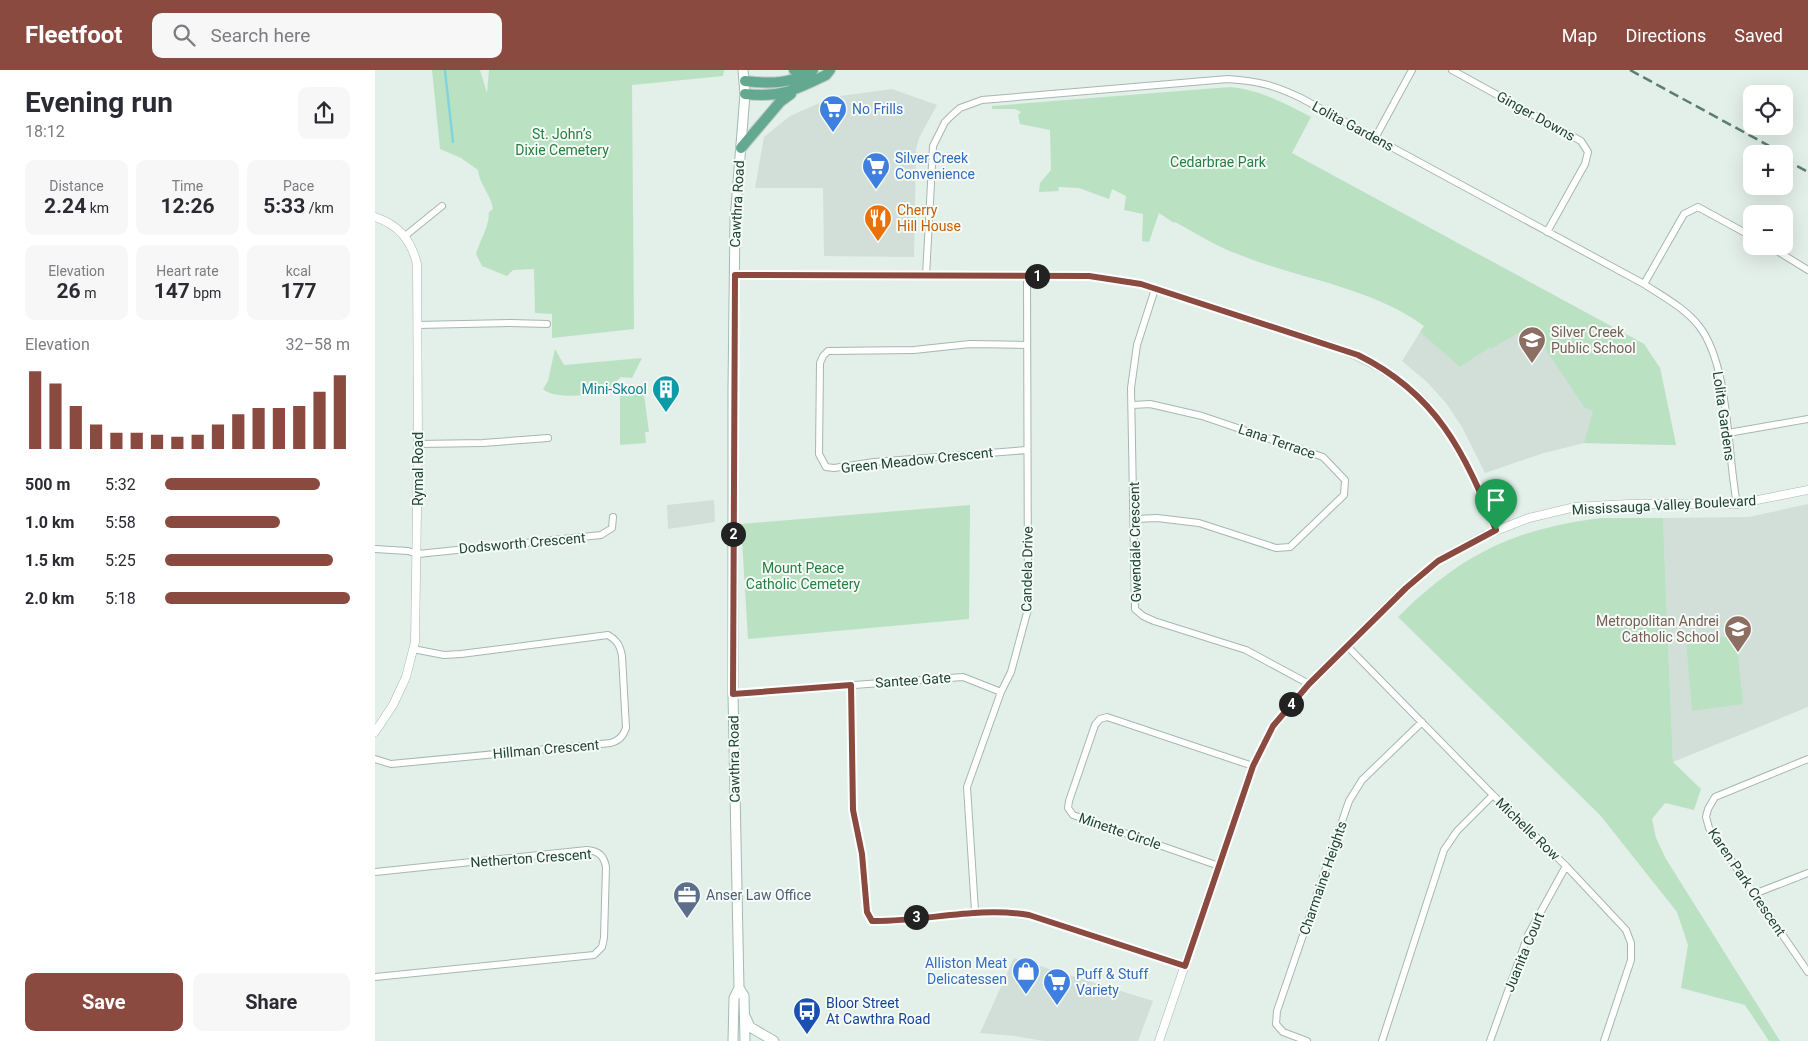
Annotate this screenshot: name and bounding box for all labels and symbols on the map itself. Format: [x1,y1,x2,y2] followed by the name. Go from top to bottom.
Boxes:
[1494,88,1578,144] street label: Ginger Downs
[818,94,848,133] supermarket icon: No Frills
[1309,98,1397,154] street label: Lolita Gardens
[852,101,903,117] place label: No Frills
[515,126,609,158] park label: St. John’s Dixie Cemetery
[895,150,975,182] place label: Silver Creek Convenience
[861,151,891,190] supermarket icon: Silver Creek Convenience
[1170,154,1267,170] park label: Cedarbrae Park
[727,160,747,248] street label: Cawthra Road
[897,202,961,234] place label: Cherry Hill House
[863,203,893,242] restaurant icon: Cherry Hill House
[1025,264,1049,288] pin: 1
[1551,324,1636,356] place label: Silver Creek Public School
[1517,325,1547,364] school or university icon: Silver Creek Public School
[1710,370,1738,462] street label: Lolita Gardens
[651,374,681,413] building icon: Mini-Skool
[582,381,647,397] place label: Mini-Skool
[1236,420,1318,462] street label: Lana Terrace
[410,432,426,506] street label: Rymal Road
[840,444,994,476] street label: Green Meadow Crescent
[1475,479,1517,530] pin
[1126,481,1144,602] street label: Gwendale Crescent
[1571,492,1757,518] street label: Mississauga Valley Boulevard
[721,522,745,546] pin: 2
[1018,526,1036,612] street label: Candela Drive
[458,529,586,557] street label: Dodsworth Crescent
[746,560,861,592] park label: Mount Peace Catholic Cemetery
[1596,613,1719,645] place label: Metropolitan Andrei Catholic School
[1723,614,1753,653] school or university icon: Metropolitan Andrei Catholic School
[875,669,951,691] street label: Santee Gate
[1279,692,1303,716] pin: 4
[725,715,743,803] street label: Cawthra Road
[492,736,600,762] street label: Hillman Crescent
[1493,794,1564,864] street label: Michelle Row
[1077,809,1163,853] street label: Minette Circle
[1296,819,1350,937] street label: Charmaine Heights
[1705,825,1789,939] street label: Karen Park Crescent
[470,846,592,870] street label: Netherton Crescent
[672,880,702,919] office icon: Anser Law Office
[706,887,811,903] place label: Anser Law Office
[903,904,929,930] pin: 3
[1501,910,1547,994] street label: Juanita Court
[925,955,1007,987] place label: Alliston Meat Delicatessen
[1011,956,1041,995] shop icon: Alliston Meat Delicatessen
[1076,966,1148,998] place label: Puff & Stuff Variety
[1042,967,1072,1006] supermarket icon: Puff & Stuff Variety
[826,995,930,1027] place label: Bloor Street At Cawthra Road
[792,996,822,1035] bus stop icon: Bloor Street At Cawthra Road

